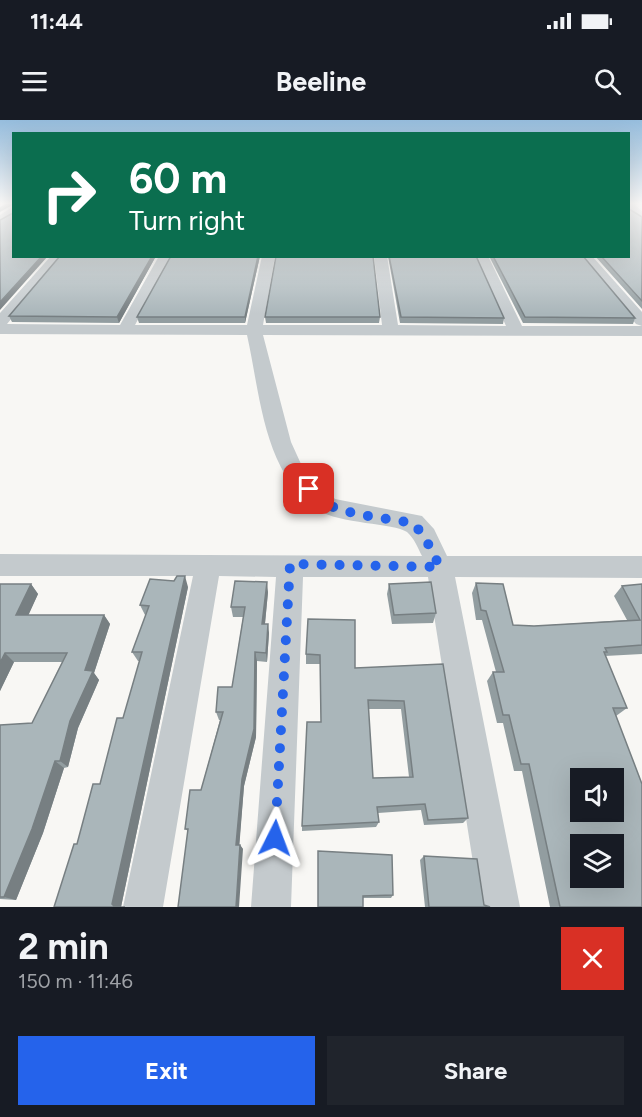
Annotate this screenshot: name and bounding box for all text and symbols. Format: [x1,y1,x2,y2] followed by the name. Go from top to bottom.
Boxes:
[30,8,83,35] text: 11:44
[18,65,51,98] icon: menu
[276,65,366,98] text: Beeline
[591,65,624,98] icon: search
[129,153,227,204] text: 60 m
[30,156,108,234] icon: right
[129,204,245,237] text: Turn right
[283,463,334,514] pin
[292,472,325,505] icon: arrive
[570,768,624,888] map controls
[570,768,624,822] button: sound
[243,806,307,870] position arrow
[570,834,624,888] button: layers
[18,925,109,968] text: 2 min
[561,927,624,990] button: close
[18,969,133,993] text: 150 m · 11:46
[18,1036,315,1105] button: Exit
[327,1036,624,1105] button: Share

